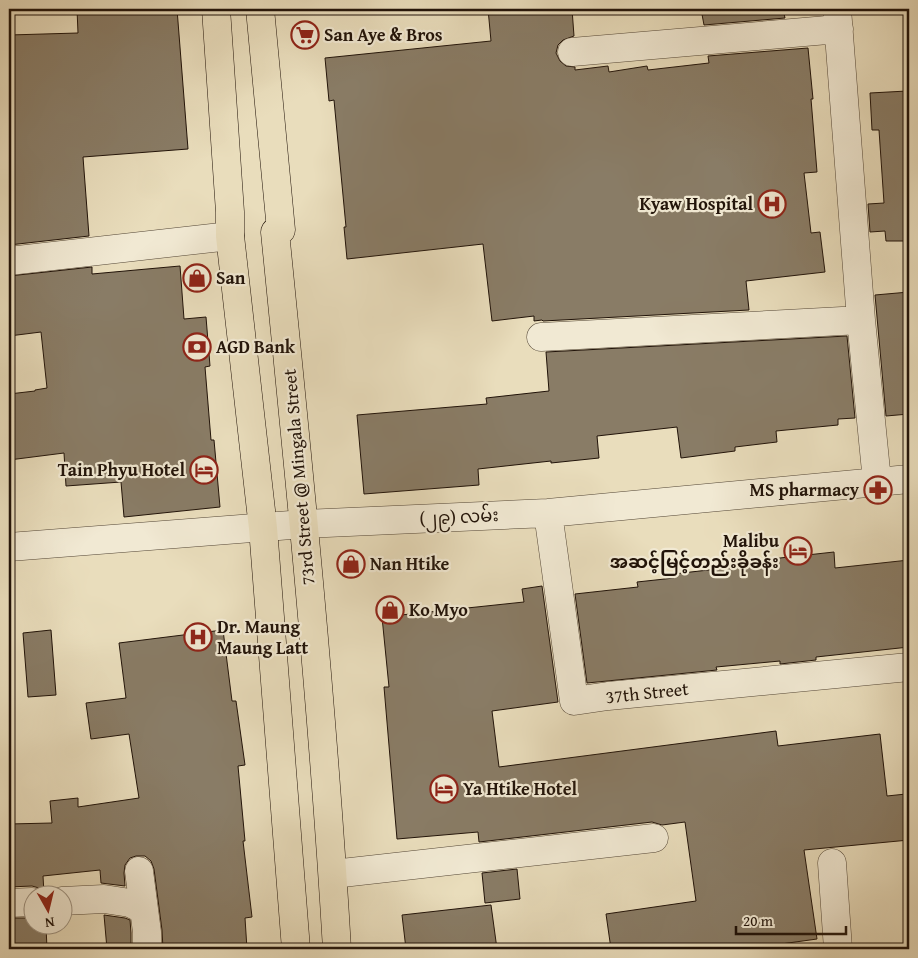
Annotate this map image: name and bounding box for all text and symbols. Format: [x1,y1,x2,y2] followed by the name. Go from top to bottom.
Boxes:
[290,20,320,50] supermarket icon: San Aye & Bros
[324,21,443,48] place label: San Aye & Bros
[757,189,787,219] hospital icon: Kyaw Hospital
[640,190,753,217] place label: Kyaw Hospital
[182,263,212,293] shop icon: San
[216,264,246,291] place label: San
[182,332,212,362] bank icon: AGD Bank
[216,333,296,360] place label: AGD Bank
[276,367,321,586] street label: 73rd Street @ Mingala Street
[189,455,219,485] hotel icon: Tain Phyu Hotel
[58,456,185,483] place label: Tain Phyu Hotel
[863,475,893,505] pharmacy icon: MS pharmacy
[750,476,860,503] place label: MS pharmacy
[419,501,499,534] street label: (၂၉) လမ်း
[610,527,780,576] place label: Malibu အဆင့်မြင့်တည်းခိုခန်း
[783,536,813,566] hotel icon: Malibu အဆင့်မြင့်တည်းခိုခန်း
[336,549,366,579] shop icon: Nan Htike
[370,550,450,577] place label: Nan Htike
[375,595,405,625] shop icon: Ko Myo
[409,596,468,623] place label: Ko Myo
[217,613,309,661] place label: Dr. Maung Maung Latt
[183,622,213,652] hospital icon: Dr. Maung Maung Latt
[604,675,690,710] street label: 37th Street
[429,774,459,804] hotel icon: Ya Htike Hotel
[463,775,578,802] place label: Ya Htike Hotel
[22,886,72,936] north arrow
[736,903,846,935] scale bar
[743,910,774,931] text: 20 m
[43,912,56,934] text: N

